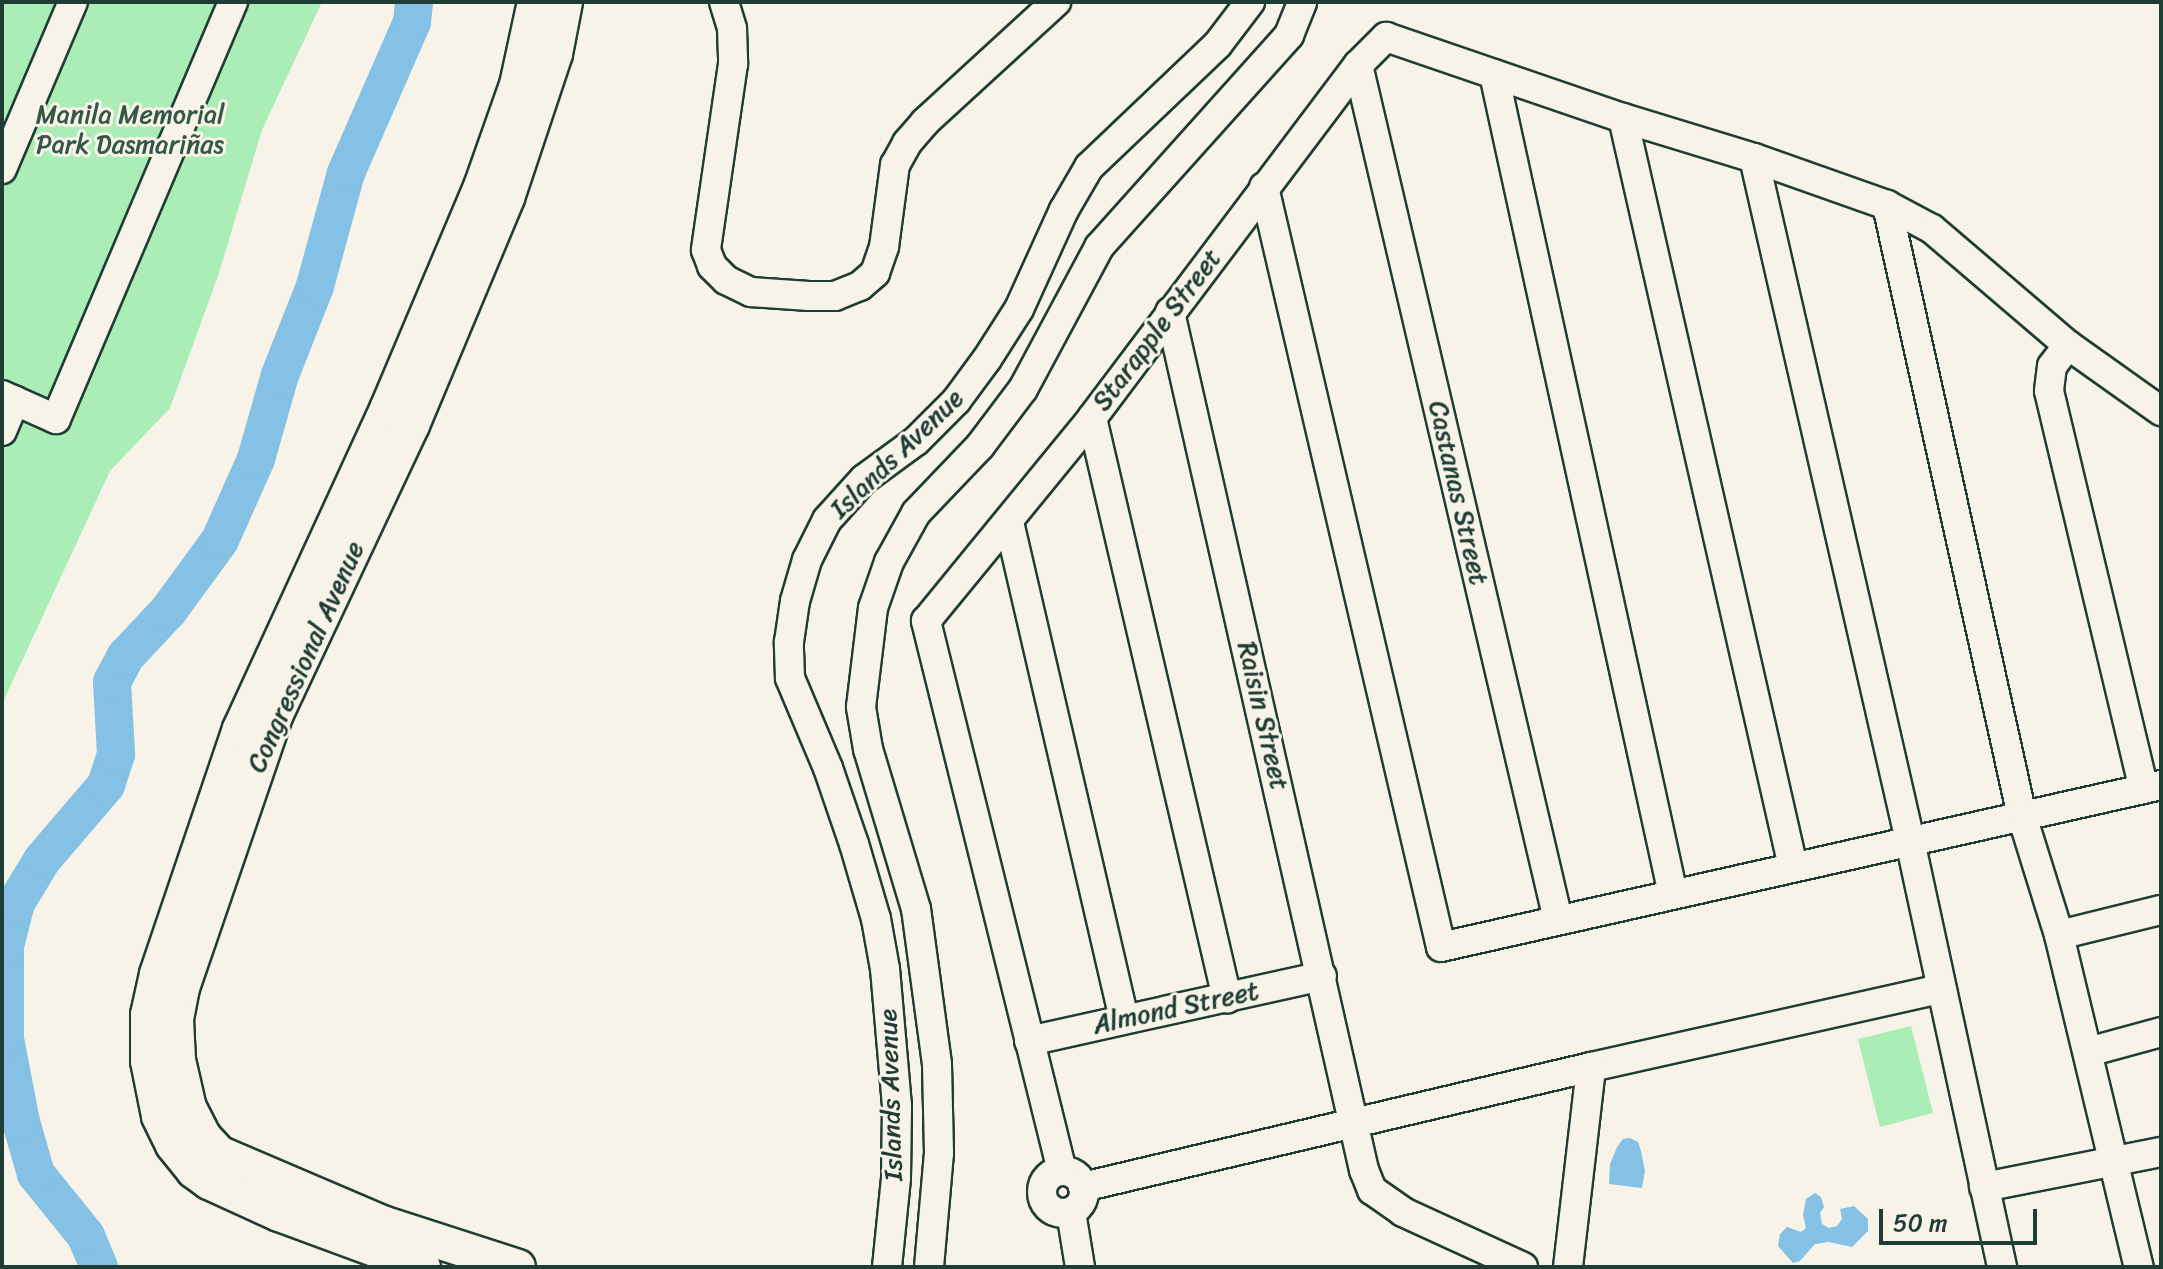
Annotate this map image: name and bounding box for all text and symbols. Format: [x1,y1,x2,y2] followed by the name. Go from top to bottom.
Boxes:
[35,99,225,160] park label: Manila Memorial Park Dasmariñas
[1086,243,1228,417] street label: Starapple Street
[824,383,970,525] street label: Islands Avenue
[1422,398,1494,588] street label: Castanas Street
[241,537,371,777] street label: Congressional Avenue
[1231,639,1295,793] street label: Raisin Street
[1091,975,1261,1041] street label: Almond Street
[872,1008,910,1182] street label: Islands Avenue
[1883,1193,2041,1243] scale bar
[1893,1202,1948,1244] text: 50 m

